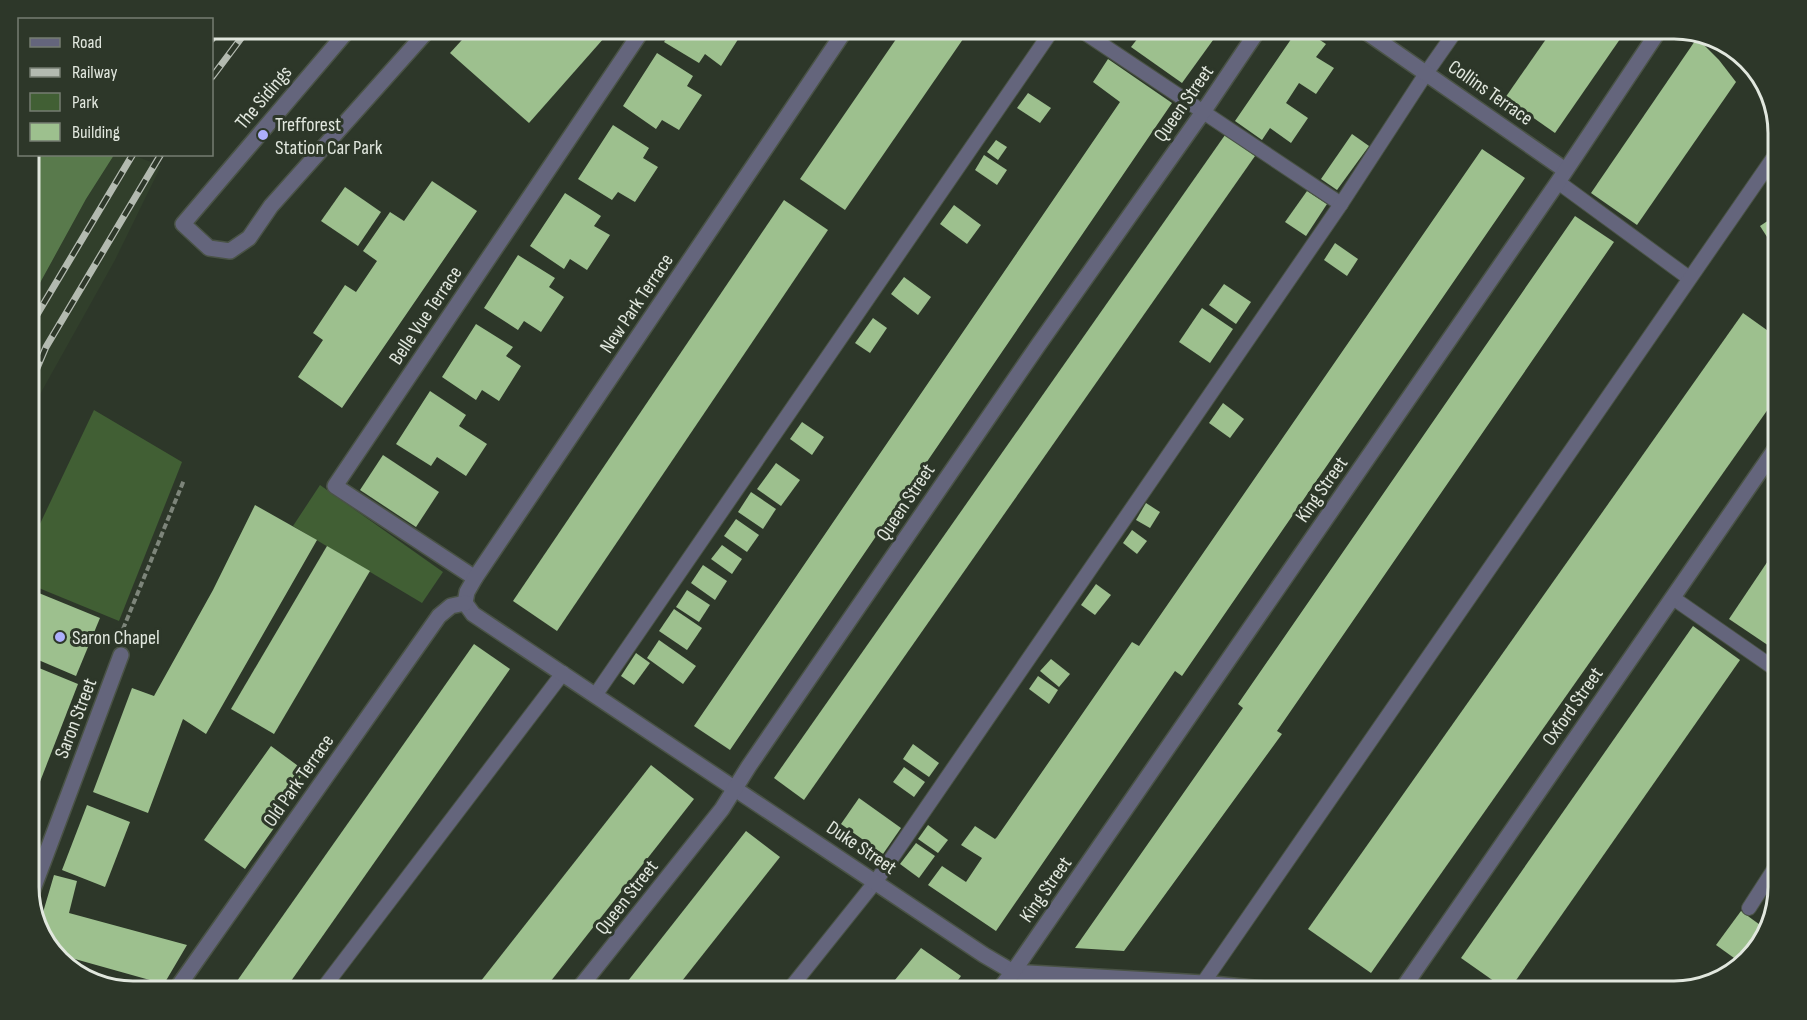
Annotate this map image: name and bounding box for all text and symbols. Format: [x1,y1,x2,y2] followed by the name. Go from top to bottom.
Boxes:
[18,18,213,156] legend
[72,32,102,53] text: Road
[1443,55,1537,131] street label: Collins Terrace
[230,61,297,134] street label: The Sidings
[1149,61,1219,147] street label: Queen Street
[72,62,117,83] text: Railway
[72,92,98,113] text: Park
[275,113,383,160] place label: Trefforest Station Car Park
[72,122,120,143] text: Building
[256,128,270,142] marker: Trefforest Station Car Park
[595,249,679,358] street label: New Park Terrace
[384,262,468,369] street label: Belle Vue Terrace
[1291,452,1353,527] street label: King Street
[871,459,940,546] street label: Queen Street
[72,626,160,650] place label: Saron Chapel
[53,630,67,644] marker: Saron Chapel
[1537,663,1608,750] street label: Oxford Street
[50,675,102,762] street label: Saron Street
[258,730,339,831] street label: Old Park Terrace
[822,816,901,880] street label: Duke Street
[1015,852,1077,927] street label: King Street
[590,855,663,940] street label: Queen Street

